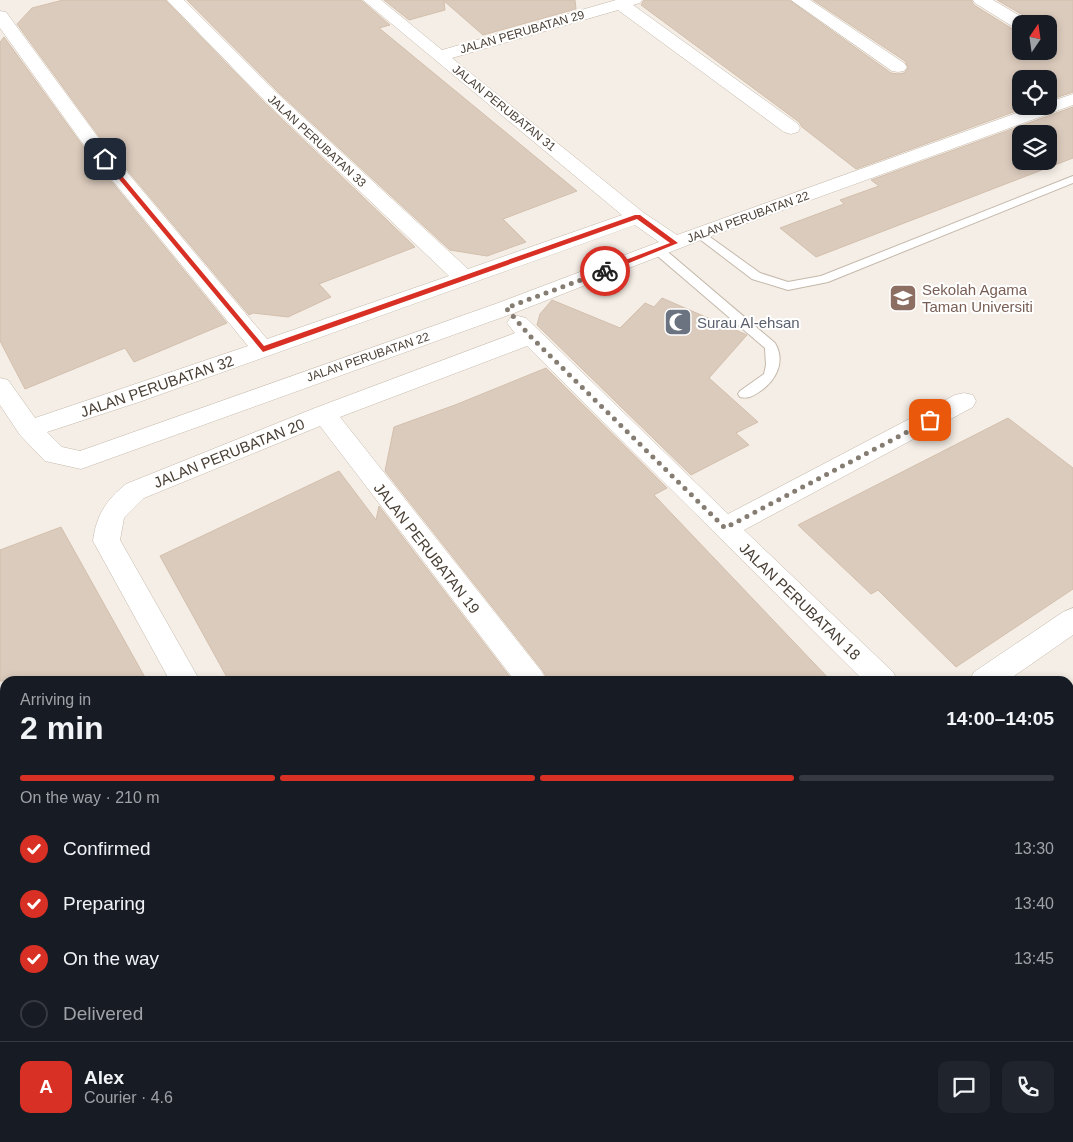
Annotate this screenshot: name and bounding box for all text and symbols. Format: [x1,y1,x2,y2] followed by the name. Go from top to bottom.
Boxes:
[458,7,586,56] street label: JALAN PERUBATAN 29
[1012,15,1058,60] north arrow
[1012,15,1057,170] map controls
[449,62,559,154] street label: JALAN PERUBATAN 31
[1012,70,1057,115] button: locate
[265,92,369,190] street label: JALAN PERUBATAN 33
[1012,125,1057,170] button: layers
[84,138,126,180] pin
[91,145,119,173] icon: home
[685,188,811,246] street label: JALAN PERUBATAN 22
[580,246,630,296] courier
[591,257,619,285] icon: bike
[922,281,1033,315] place label: Sekolah Agama Taman Universiti
[888,283,918,313] school or university icon: Sekolah Agama Taman Universiti
[663,307,693,337] mosque icon: Surau Al-ehsan
[697,314,800,331] place label: Surau Al-ehsan
[305,329,432,385] street label: JALAN PERUBATAN 22
[78,352,236,420] street label: JALAN PERUBATAN 32
[909,399,951,441] pin
[916,406,944,434] icon: bag
[151,415,307,491] street label: JALAN PERUBATAN 20
[371,479,483,617] street label: JALAN PERUBATAN 19
[736,539,864,663] street label: JALAN PERUBATAN 18
[20,691,91,708] text: Arriving in
[946,708,1054,729] text: 14:00–14:05
[20,710,104,746] text: 2 min
[20,789,160,806] text: On the way · 210 m
[20,835,48,863] icon: check
[63,838,151,859] text: Confirmed
[1014,840,1054,857] text: 13:30
[20,890,48,918] icon: check
[63,893,145,914] text: Preparing
[1014,895,1054,912] text: 13:40
[20,945,48,973] icon: check
[63,948,159,969] text: On the way
[1014,950,1054,967] text: 13:45
[63,1003,143,1024] text: Delivered
[938,1061,990,1113] button: chat
[1002,1061,1054,1113] button: phone
[84,1067,124,1088] text: Alex
[39,1076,53,1097] text: A
[84,1089,173,1106] text: Courier · 4.6

